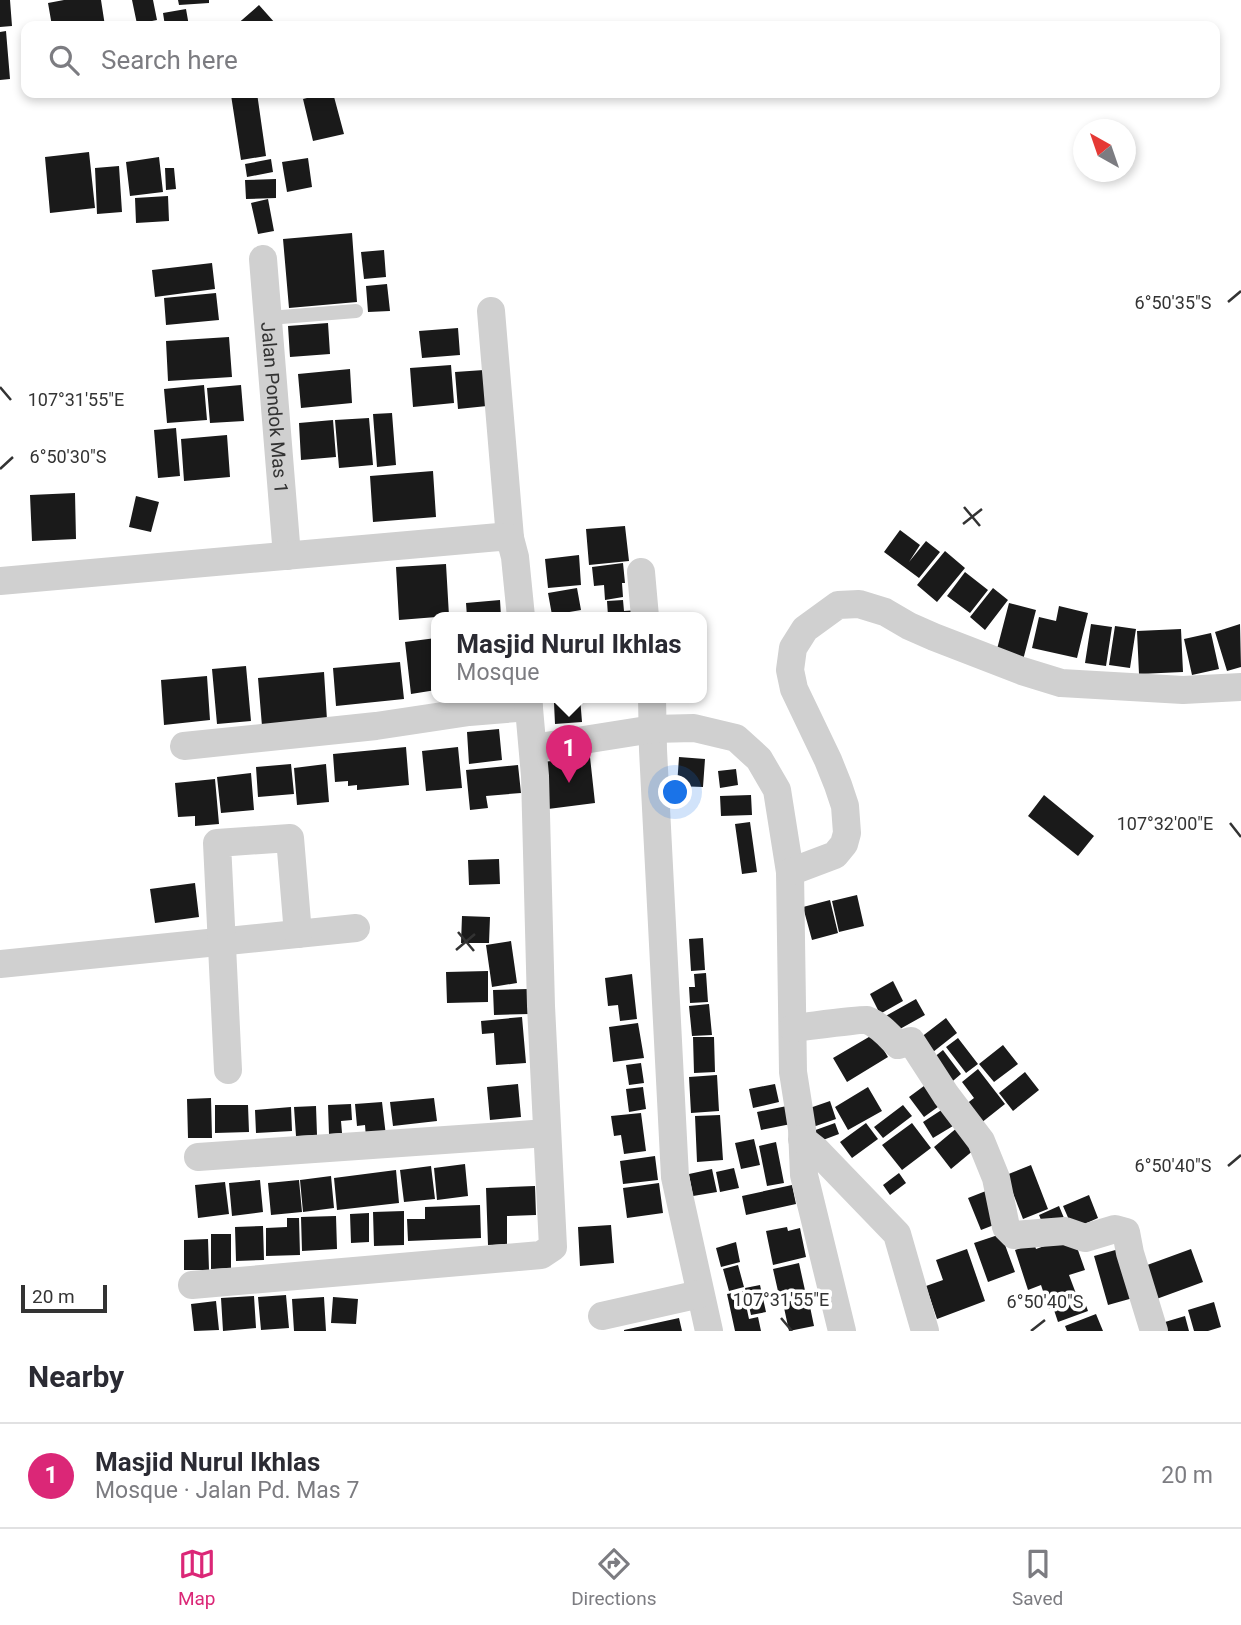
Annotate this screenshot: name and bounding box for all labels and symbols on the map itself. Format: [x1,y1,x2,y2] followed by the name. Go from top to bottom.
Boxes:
[1073,119,1136,182] north arrow
[1135,292,1212,313] text: 6°50'35"S
[256,321,293,494] street label: Jalan Pondok Mas 1
[28,389,124,410] text: 107°31'55"E
[30,446,107,467] text: 6°50'30"S
[546,725,592,783] pin: 1
[658,775,692,809] your location
[1117,813,1213,834] text: 107°32'00"E
[1135,1155,1212,1176] text: 6°50'40"S
[21,1282,107,1314] scale bar
[733,1289,829,1310] text: 107°31'55"E
[1007,1291,1084,1312] text: 6°50'40"S

